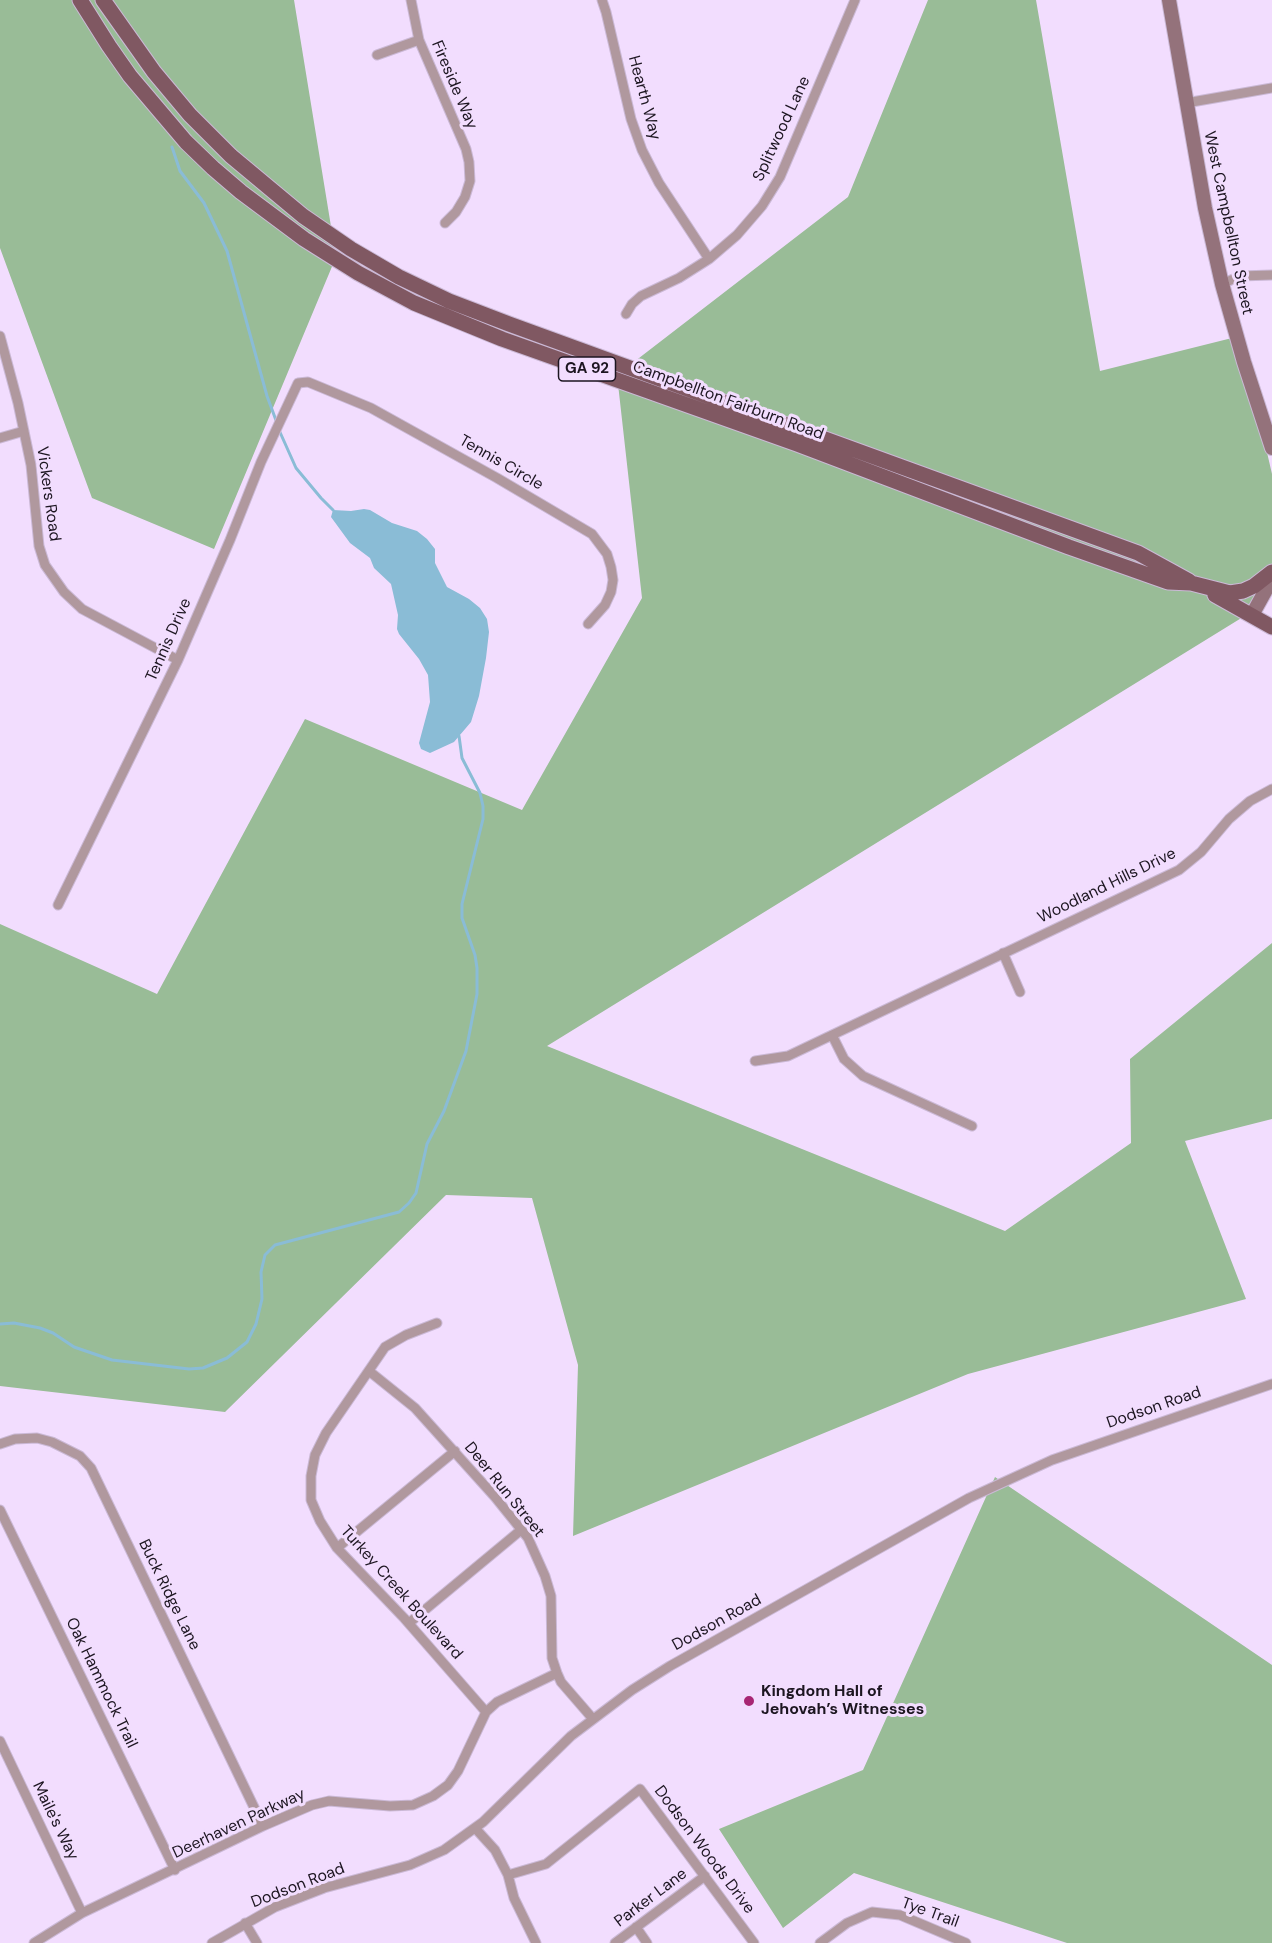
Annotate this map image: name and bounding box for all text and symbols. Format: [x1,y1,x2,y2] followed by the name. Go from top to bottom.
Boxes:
[427,38,481,132] street label: Fireside Way
[624,54,664,142] street label: Hearth Way
[749,73,815,185] street label: Splitwood Lane
[1199,130,1257,316] street label: West Campbellton Street
[558,357,616,381] road number: GA 92
[630,357,826,445] street label: Campbellton Fairburn Road
[456,431,546,495] street label: Tennis Circle
[32,445,64,543] street label: Vickers Road
[142,595,196,685] street label: Tennis Drive
[1035,844,1179,928] street label: Woodland Hills Drive
[1104,1383,1204,1433] street label: Dodson Road
[460,1439,548,1541] street label: Deer Run Street
[336,1522,466,1664] street label: Turkey Creek Boulevard
[134,1536,204,1654] street label: Buck Ridge Lane
[669,1591,765,1655] street label: Dodson Road
[61,1615,141,1751] street label: Oak Hammock Trail
[761,1682,924,1720] place label: Kingdom Hall of Jehovah’s Witnesses
[742,1694,756,1708] marker: Kingdom Hall of Jehovah’s Witnesses
[28,1779,82,1863] street label: Maile's Way
[650,1782,758,1918] street label: Dodson Woods Drive
[170,1785,308,1863] street label: Deerhaven Parkway
[248,1859,348,1913] street label: Dodson Road
[611,1865,691,1931] street label: Parker Lane
[899,1894,961,1932] street label: Tye Trail

